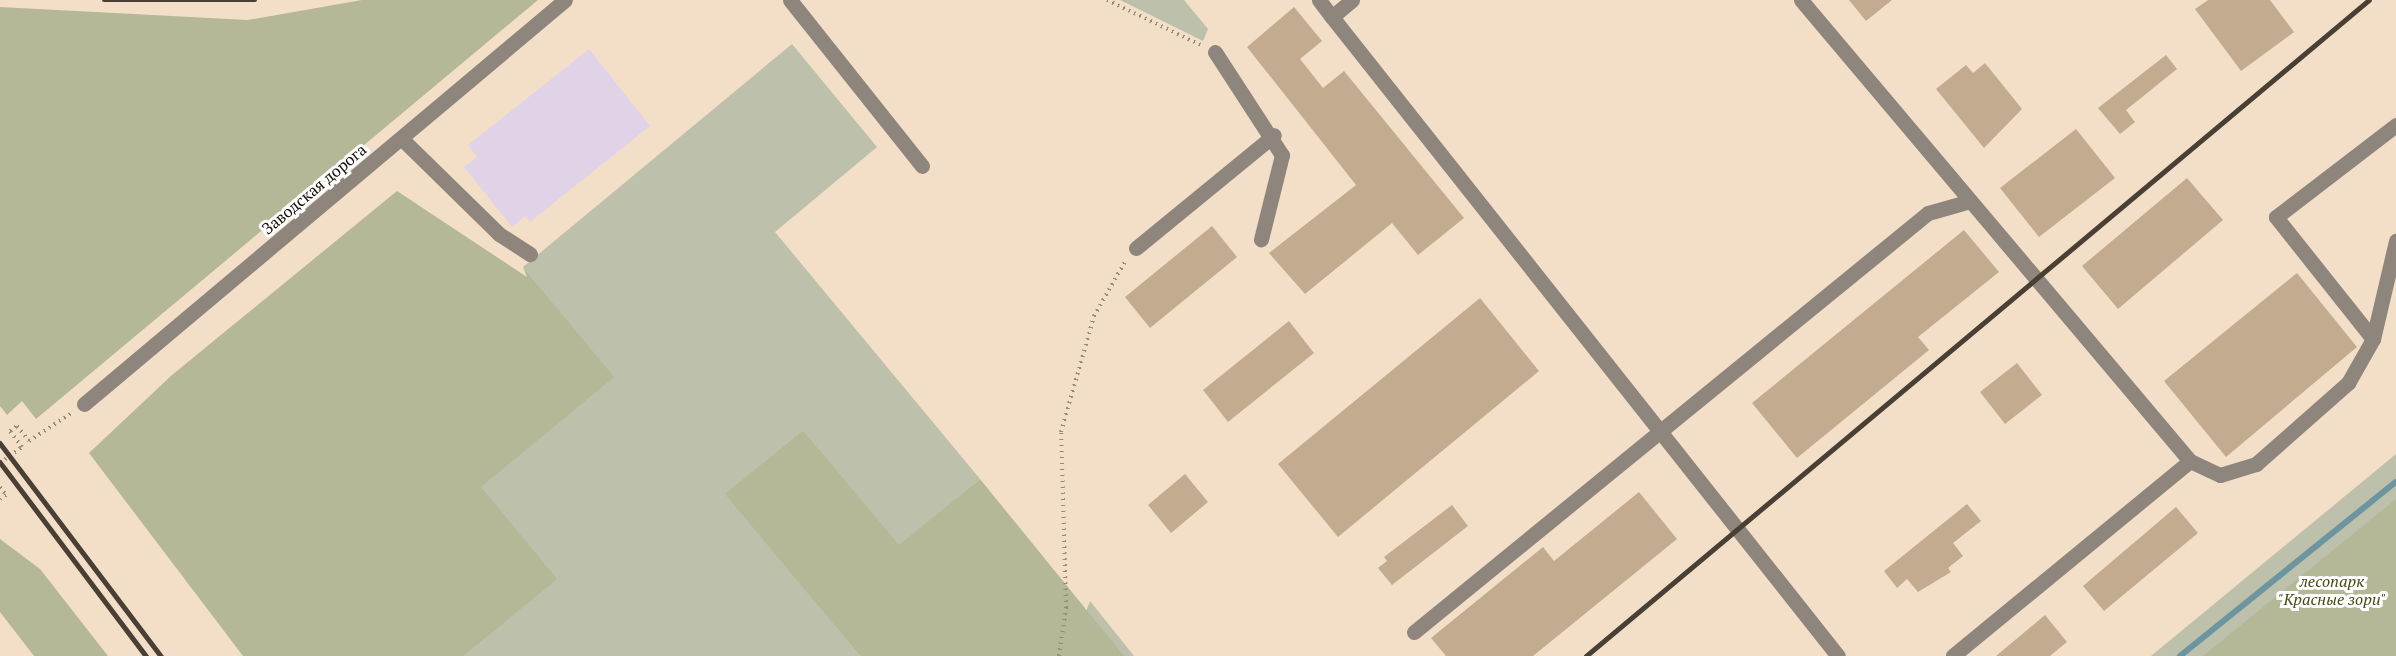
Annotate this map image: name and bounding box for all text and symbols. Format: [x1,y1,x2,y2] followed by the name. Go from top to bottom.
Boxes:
[258,140,370,238] street label: Заводская дорога
[2278,571,2386,609] park label: лесопарк "Красные зори"

